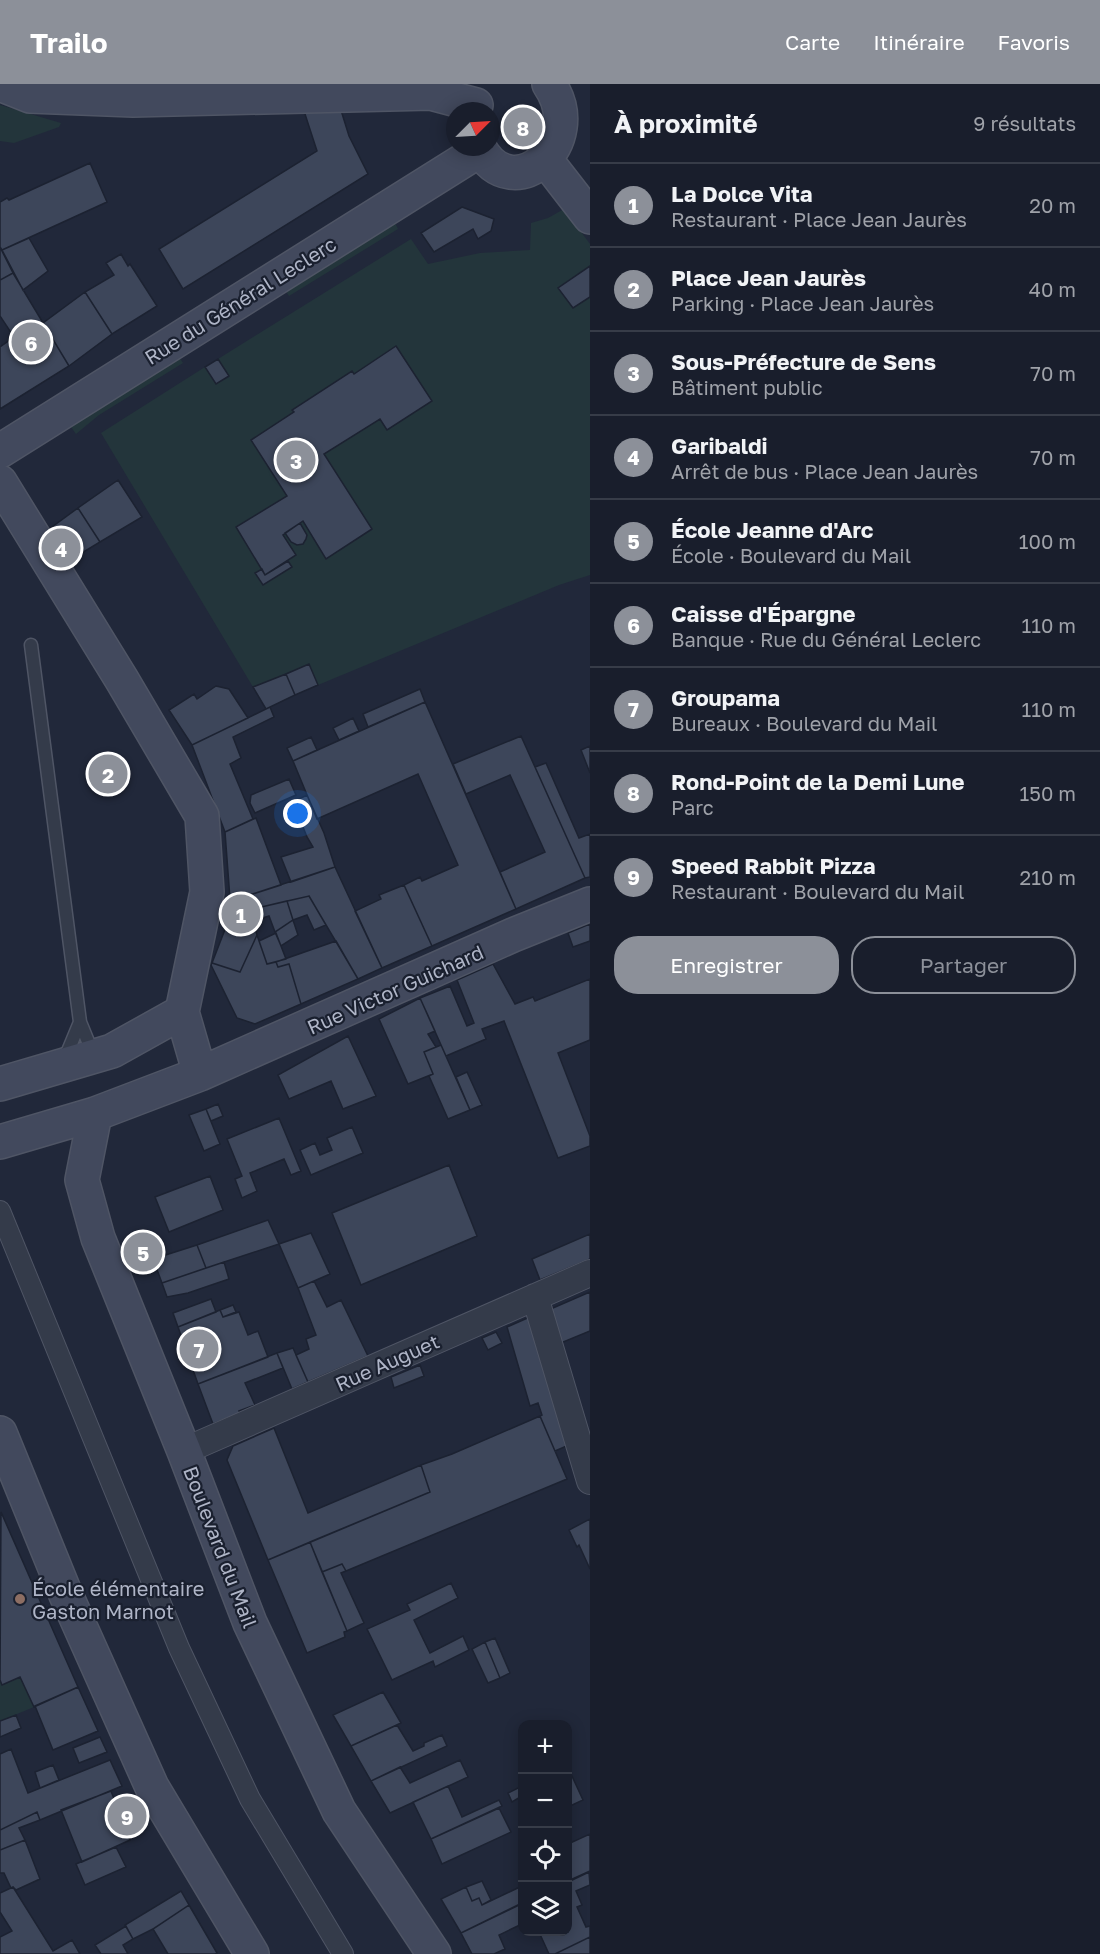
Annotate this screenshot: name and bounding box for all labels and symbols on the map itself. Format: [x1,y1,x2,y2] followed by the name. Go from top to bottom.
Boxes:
[446,102,500,156] north arrow
[504,104,542,150] pin: 8
[140,231,340,369] street label: Rue du Général Leclerc
[12,320,51,364] pin: 6
[276,438,316,482] pin: 3
[42,526,80,570] pin: 4
[88,752,128,796] pin: 2
[283,799,312,828] your location
[222,892,260,936] pin: 1
[303,939,487,1039] street label: Rue Victor Guichard
[124,1230,162,1274] pin: 5
[180,1326,218,1372] pin: 7
[331,1328,443,1396] street label: Rue Auguet
[179,1463,263,1631] street label: Boulevard du Mail
[32,1576,204,1623] place label: École élémentaire Gaston Marnot
[13,1592,27,1606] marker: École élémentaire Gaston Marnot
[108,1794,146,1838] pin: 9

